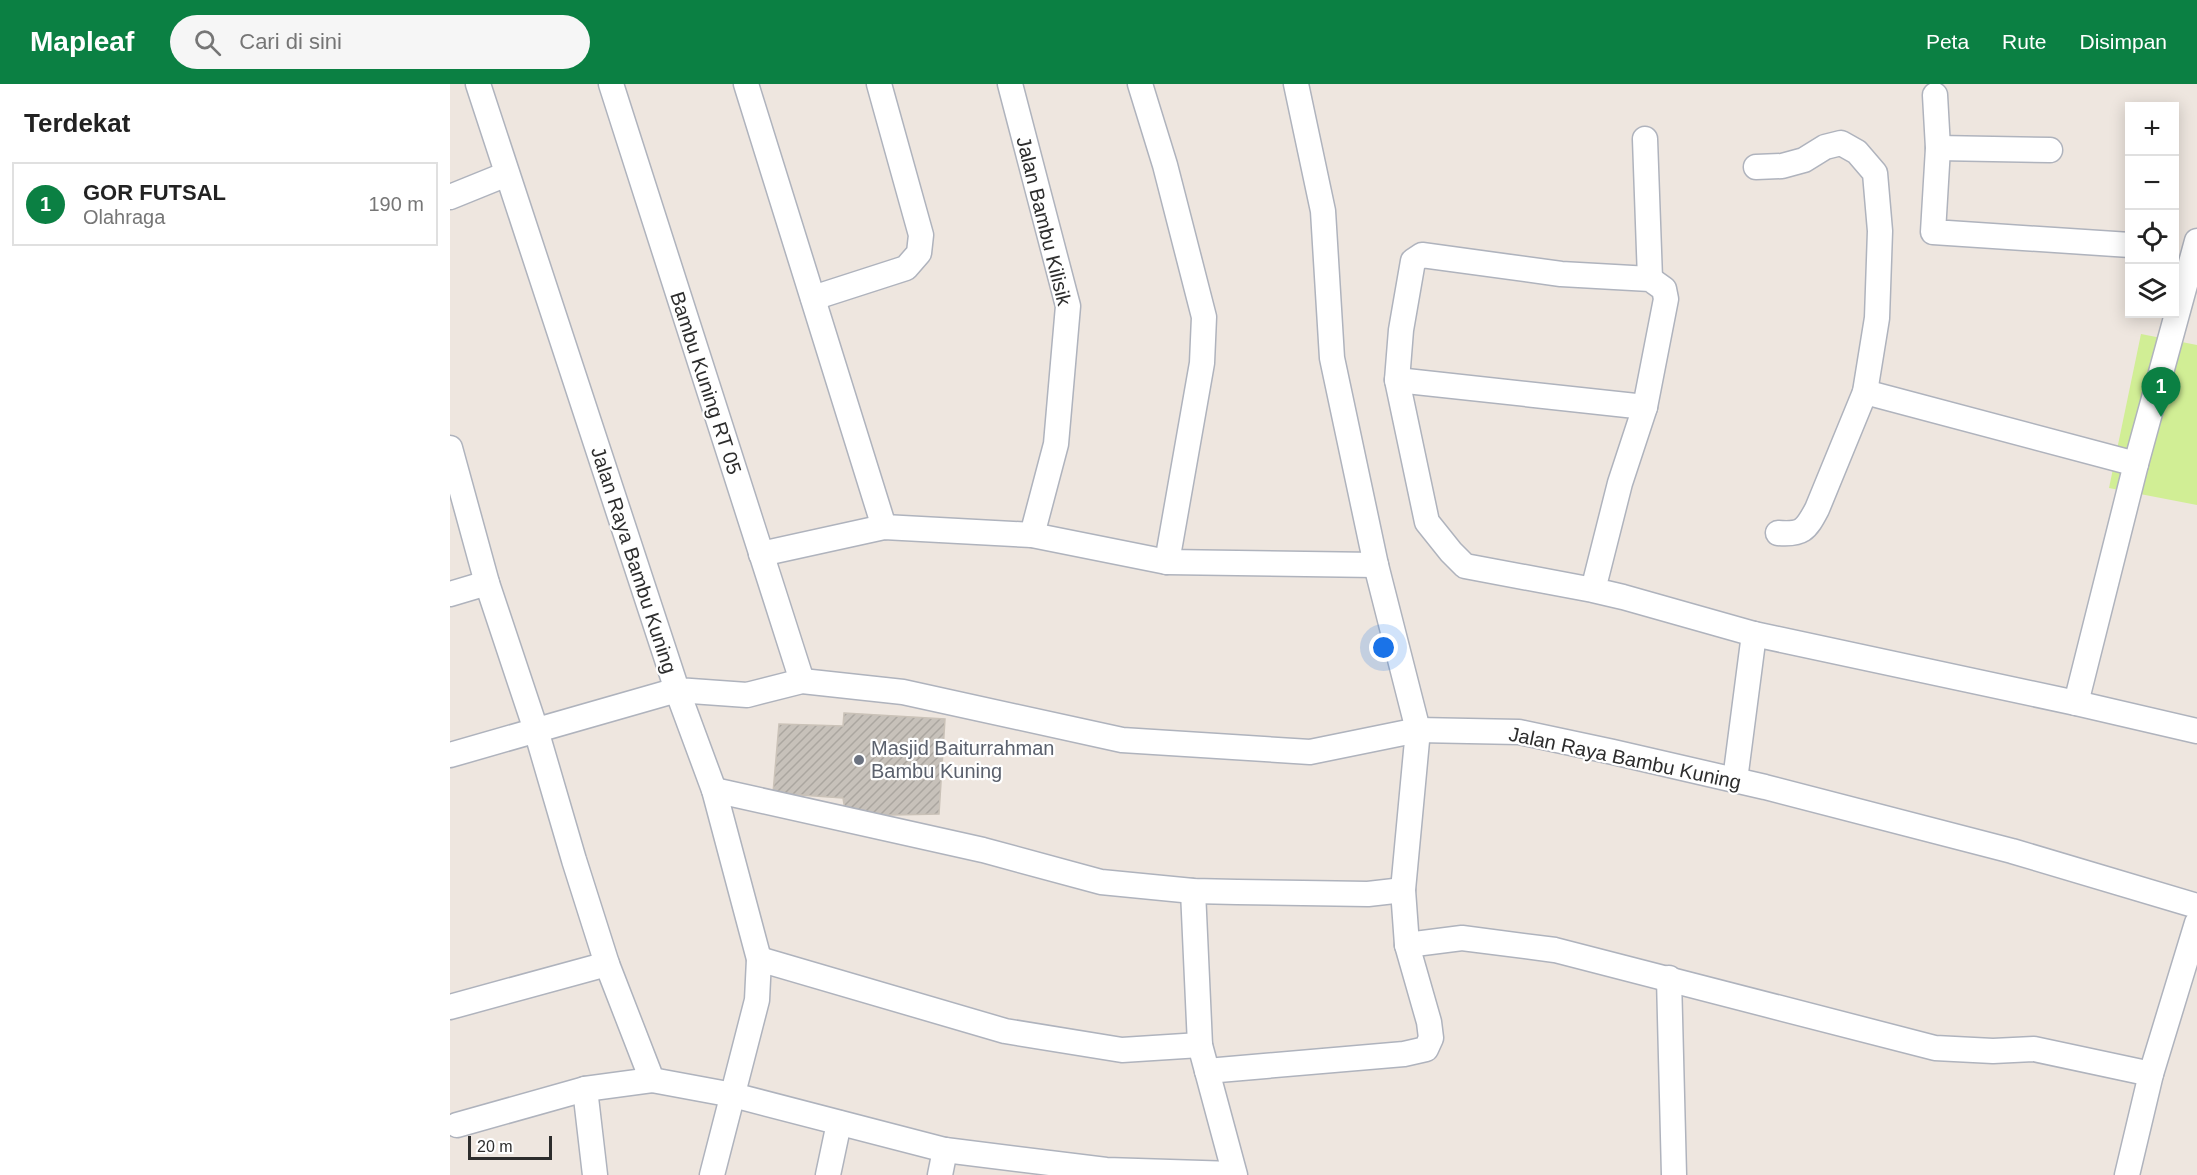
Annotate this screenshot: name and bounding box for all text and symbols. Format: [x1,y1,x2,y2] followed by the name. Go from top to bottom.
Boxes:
[170,15,590,69] search box
[30,26,134,57] text: Mapleaf
[191,26,224,59] icon: search
[239,29,342,54] text: Cari di sini
[1926,30,1969,53] text: Peta
[2002,30,2046,53] text: Rute
[2079,30,2167,53] text: Disimpan
[2125,102,2179,318] map controls
[2125,102,2179,156] button: +
[24,108,130,138] text: Terdekat
[1012,134,1076,309] street label: Jalan Bambu Kilisik
[2125,156,2179,210] button: −
[83,180,226,205] text: GOR FUTSAL
[40,193,51,215] text: 1
[368,193,424,215] text: 190 m
[83,206,165,228] text: Olahraga
[2125,210,2179,264] button: locate
[2125,264,2179,318] button: layers
[666,289,746,477] street label: Bambu Kuning RT 05
[2142,368,2180,417] pin: 1
[587,444,681,676] street label: Jalan Raya Bambu Kuning
[1369,633,1398,662] your location
[1507,723,1743,793] street label: Jalan Raya Bambu Kuning
[871,737,1054,782] place label: Masjid Baiturrahman Bambu Kuning
[852,753,866,767] marker: Masjid Baiturrahman Bambu Kuning
[468,1133,552,1160] scale bar
[477,1138,513,1155] text: 20 m

